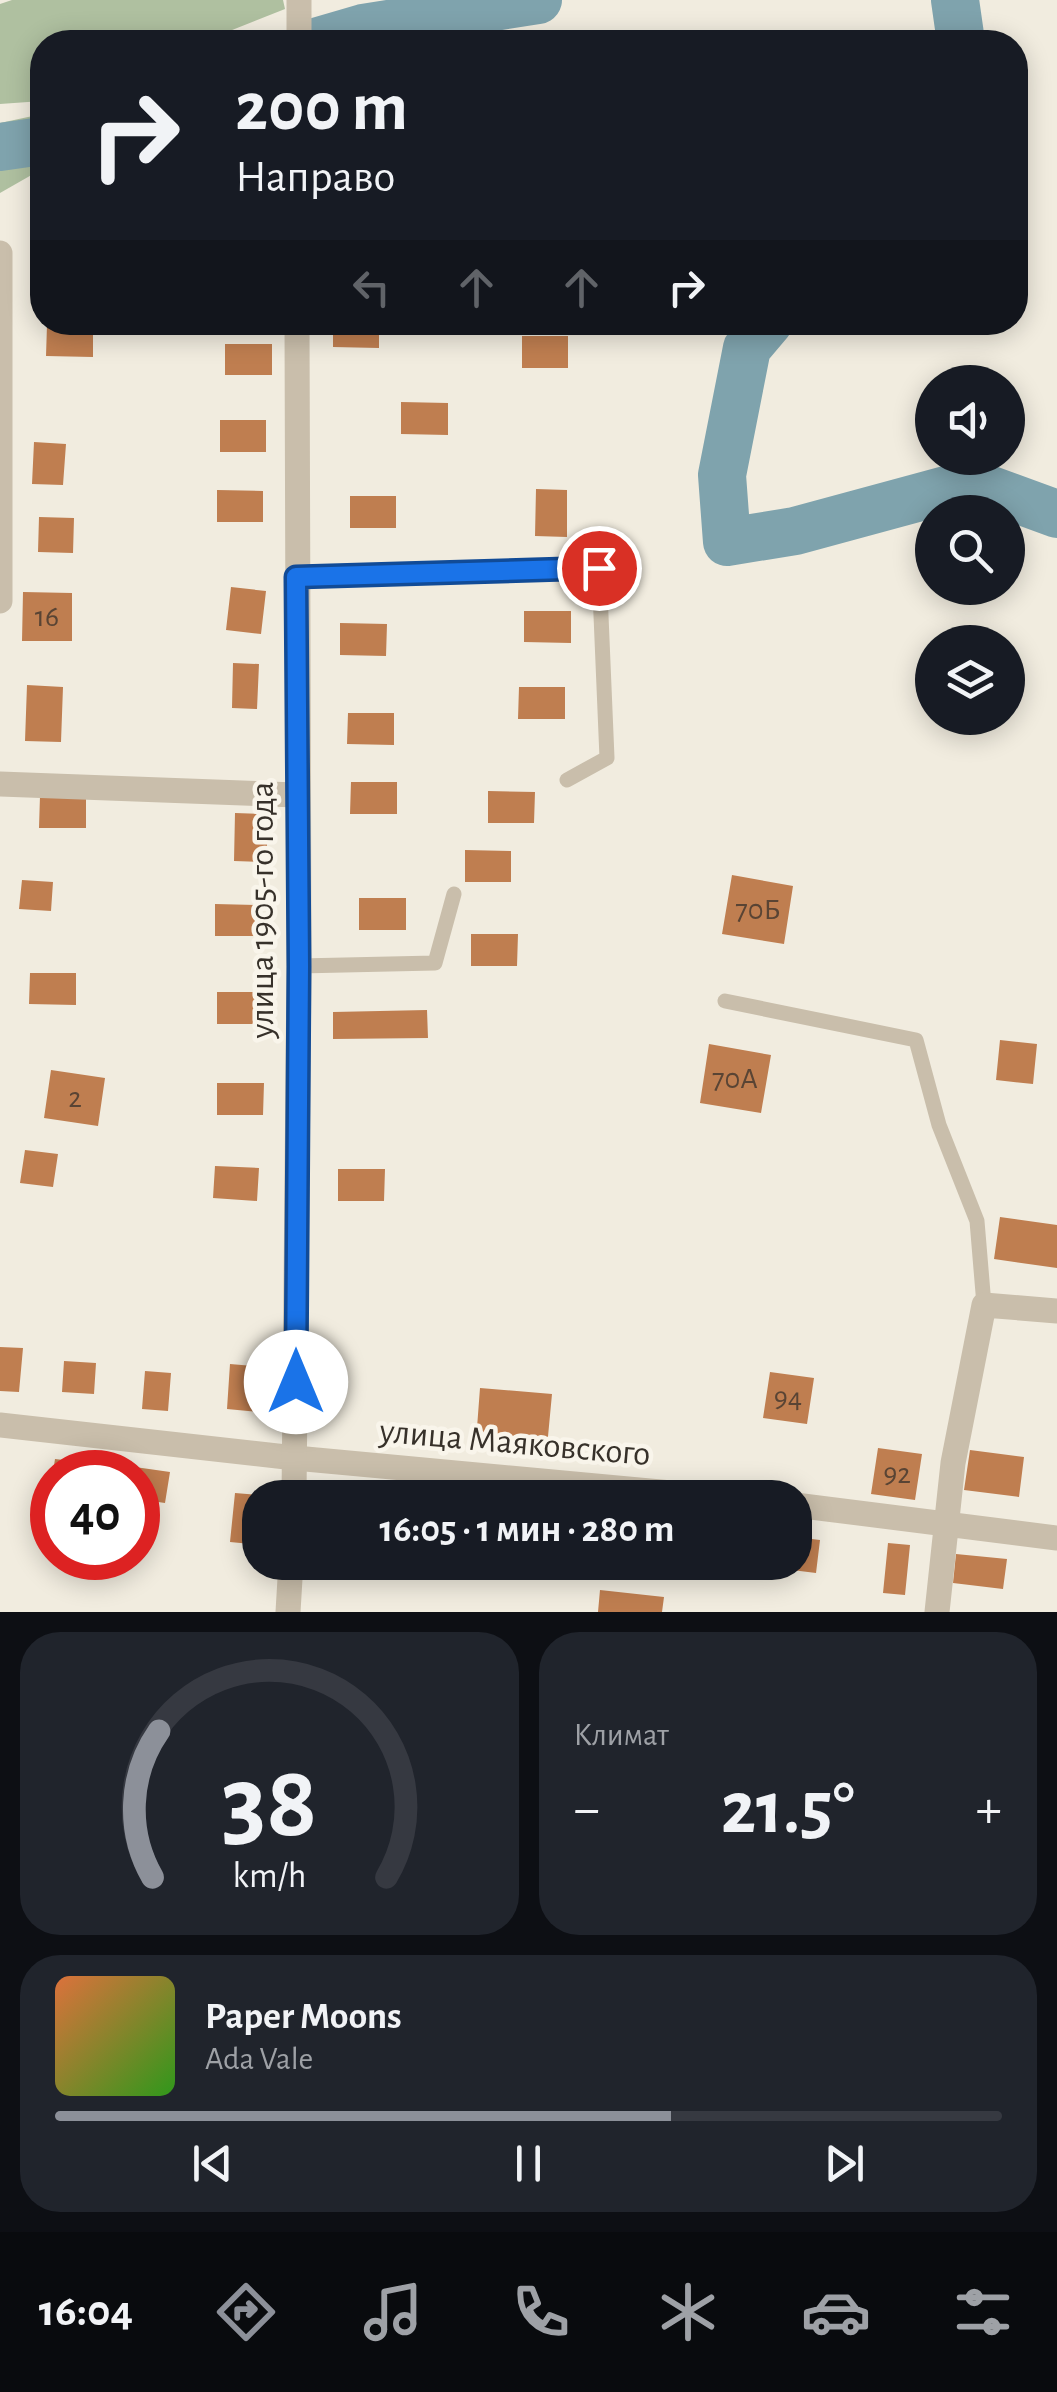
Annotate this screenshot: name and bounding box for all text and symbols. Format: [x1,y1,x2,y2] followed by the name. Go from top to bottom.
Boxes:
[70,70,200,200] icon: right
[235,73,408,143] text: 200 m
[235,155,395,200] text: Направо
[344,260,399,315] icon: left
[449,260,504,315] icon: ahead
[554,260,609,315] icon: ahead
[659,260,714,315] icon: right
[915,365,1025,735] map controls
[915,365,1025,475] button: sound
[915,495,1025,605] button: search
[557,526,642,611] pin
[572,541,627,596] icon: arrive
[35,602,59,632] house number: 16
[915,625,1025,735] button: layers
[245,781,280,1040] street label: улица 1905-го года
[735,895,781,925] house number: 70Б
[712,1064,758,1094] house number: 70А
[68,1083,82,1113] house number: 2
[244,1330,348,1434] position arrow
[774,1383,802,1413] house number: 94
[377,1414,652,1472] street label: улица Маяковского
[30,1450,160,1580] speed limit sign: 40
[883,1459,911,1489] house number: 92
[380,1511,674,1549] text: 16:05 · 1 мин · 280 m
[574,1719,669,1751] text: Климат
[221,1752,317,1856] text: 38
[721,1772,855,1847] text: 21.5°
[574,1782,600,1837] text: −
[976,1782,1002,1837] text: +
[232,1858,306,1894] text: km/h
[205,1998,402,2036] text: Paper Moons
[205,2043,313,2075] text: Ada Vale
[185,2136,240,2191] icon: previous
[501,2136,556,2191] icon: pause
[817,2136,872,2191] icon: next
[211,2277,281,2347] icon: directions
[358,2277,428,2347] icon: music
[506,2277,576,2347] icon: phone
[653,2277,723,2347] icon: climate
[801,2277,871,2347] icon: car
[948,2277,1018,2347] icon: filters
[39,2289,133,2334] text: 16:04

